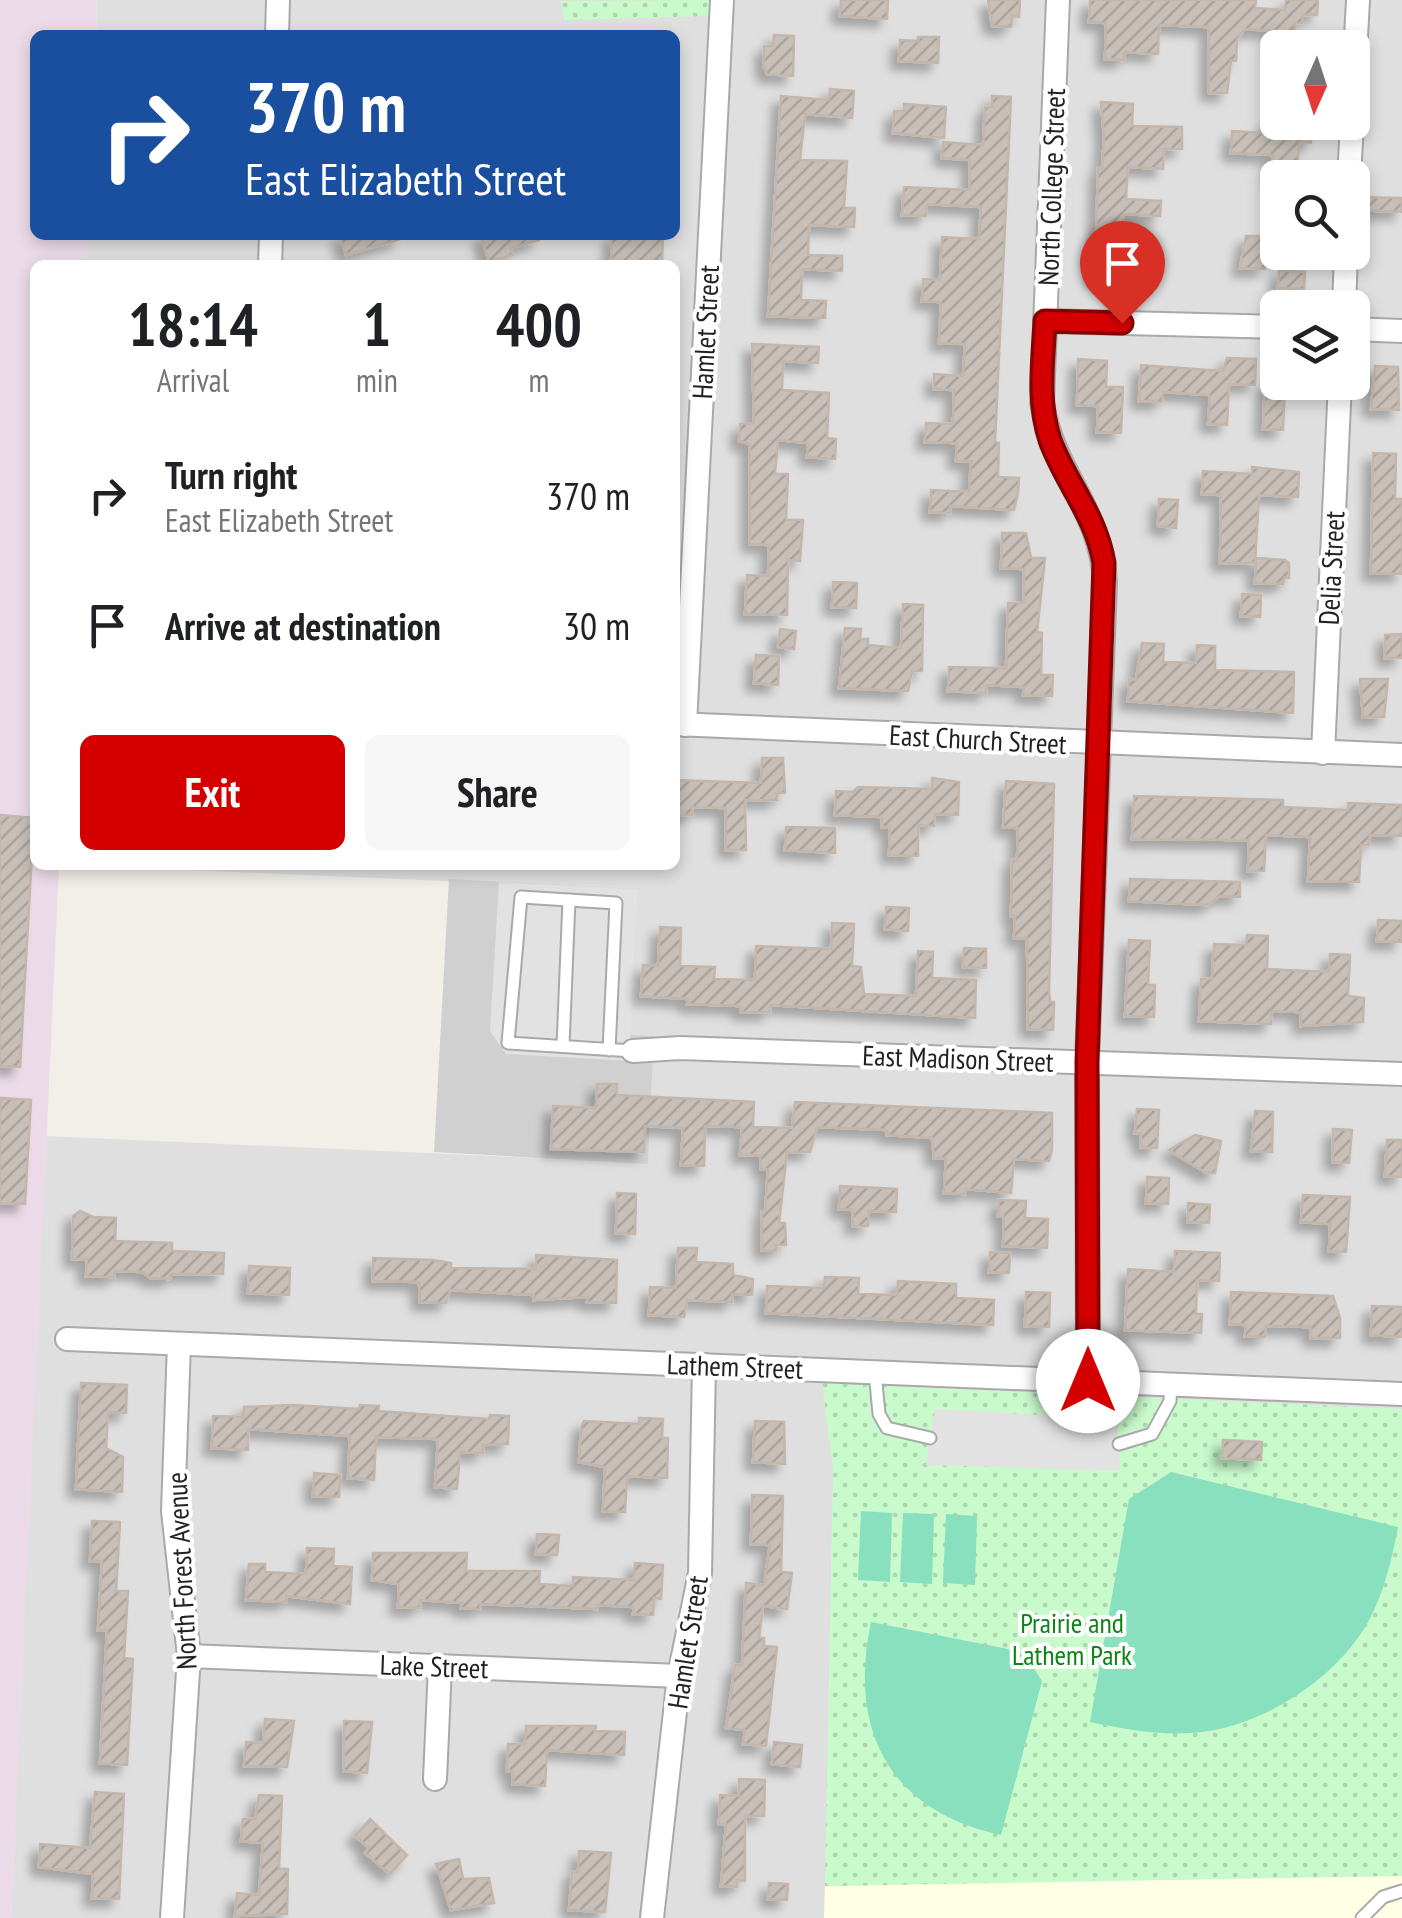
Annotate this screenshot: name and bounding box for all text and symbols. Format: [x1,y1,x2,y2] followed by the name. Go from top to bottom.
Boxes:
[1260,30,1370,140] north arrow
[1260,30,1370,400] map controls
[245,61,406,151] text: 370 m
[80,70,210,200] icon: right
[1029,87,1073,286] street label: North College Street
[245,149,566,207] text: East Elizabeth Street
[1260,160,1370,270] button: search
[1080,221,1165,324] pin
[1095,236,1150,291] icon: arrive
[683,264,727,400] street label: Hamlet Street
[128,285,258,363] text: 18:14
[363,285,391,363] text: 1
[496,285,582,363] text: 400
[1260,290,1370,400] button: layers
[157,359,229,401] text: Arrival
[356,359,398,401] text: min
[528,359,549,401] text: m
[165,450,297,499] text: Turn right
[80,468,135,523] icon: right
[546,471,630,520] text: 370 m
[165,499,393,541] text: East Elizabeth Street
[1310,510,1352,626] street label: Delia Street
[80,598,135,653] icon: arrive
[165,601,441,650] text: Arrive at destination
[563,601,630,650] text: 30 m
[888,716,1068,762] street label: East Church Street
[80,735,345,850] button: Exit
[365,735,630,850] button: Share
[862,1036,1055,1080] street label: East Madison Street
[1036,1329,1140,1433] position arrow
[666,1345,804,1387] street label: Lathem Street
[157,1471,205,1671] street label: North Forest Avenue
[658,1573,716,1711] street label: Hamlet Street
[1012,1604,1132,1673] park label: Prairie and Lathem Park
[379,1646,489,1686] street label: Lake Street

